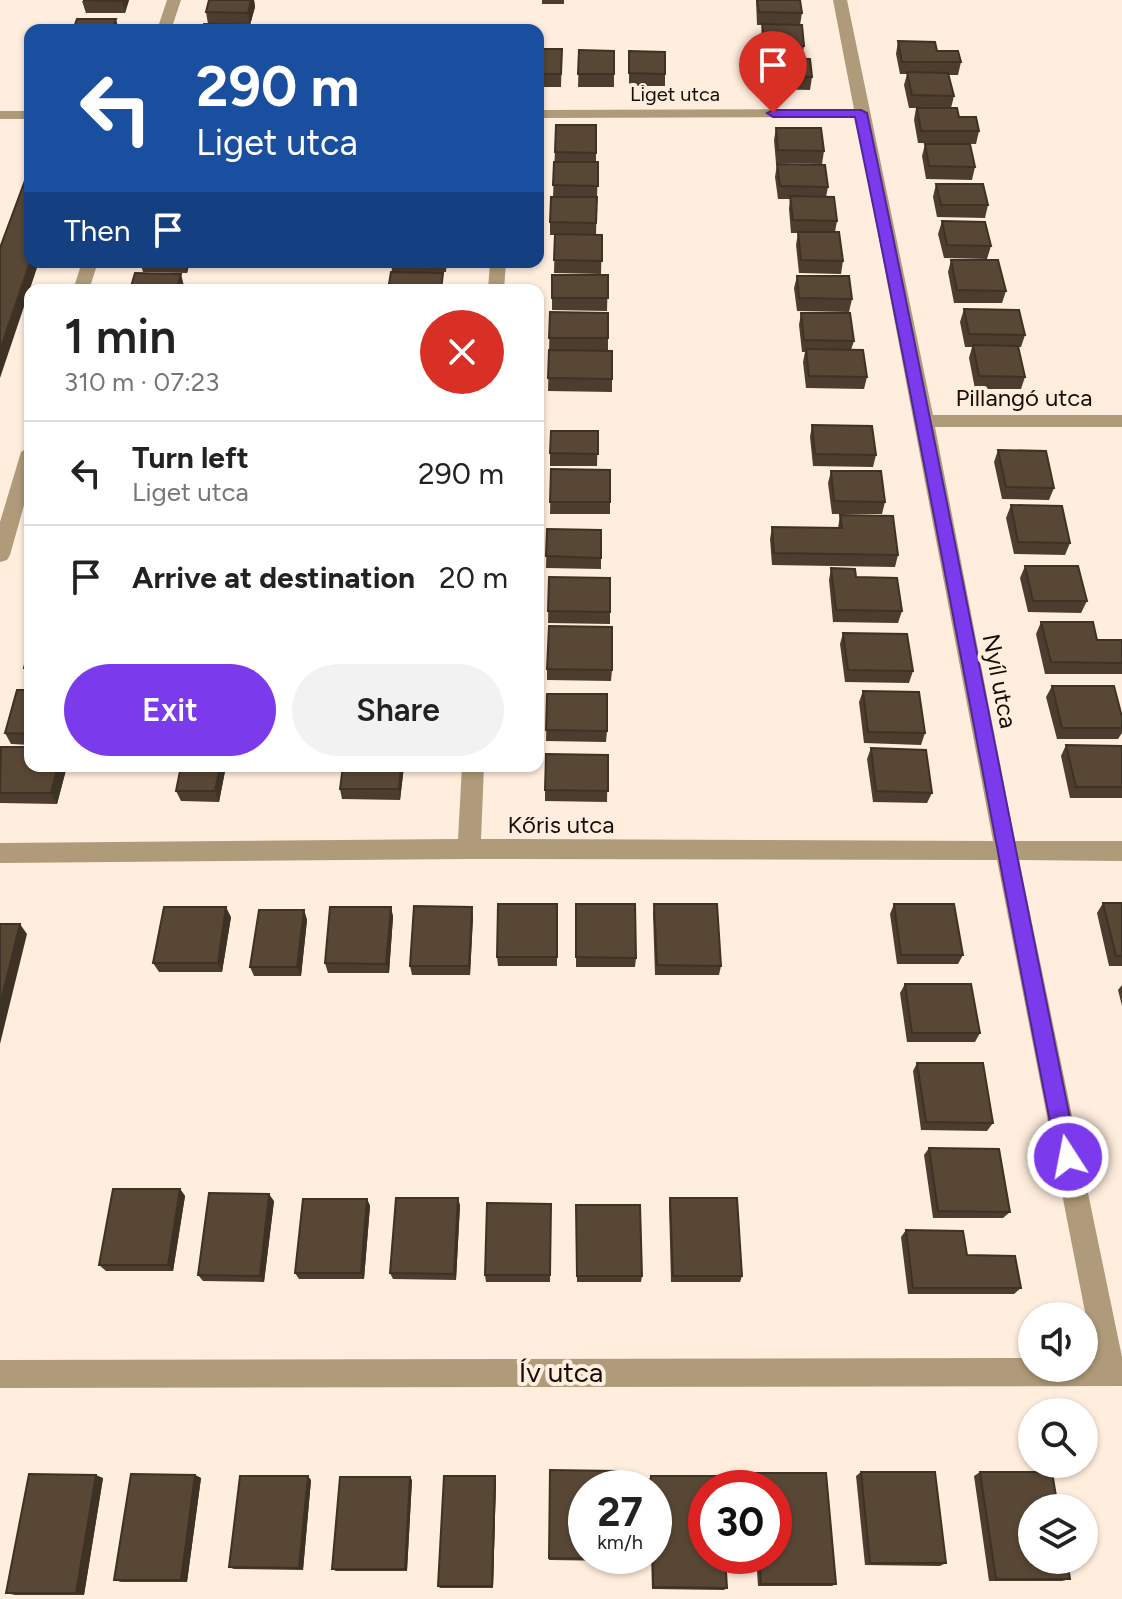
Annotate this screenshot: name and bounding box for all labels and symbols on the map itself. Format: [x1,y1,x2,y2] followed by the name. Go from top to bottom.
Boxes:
[739,31,807,113] pin
[630,82,720,106] street label: Liget utca
[955,383,1093,412] street label: Pillangó utca
[977,631,1023,731] street label: Nyíl utca
[508,810,614,839] street label: Kőris utca
[1026,1115,1110,1199] position arrow
[519,1355,603,1389] street label: Ív utca
[688,1470,792,1574] speed limit sign: 30

